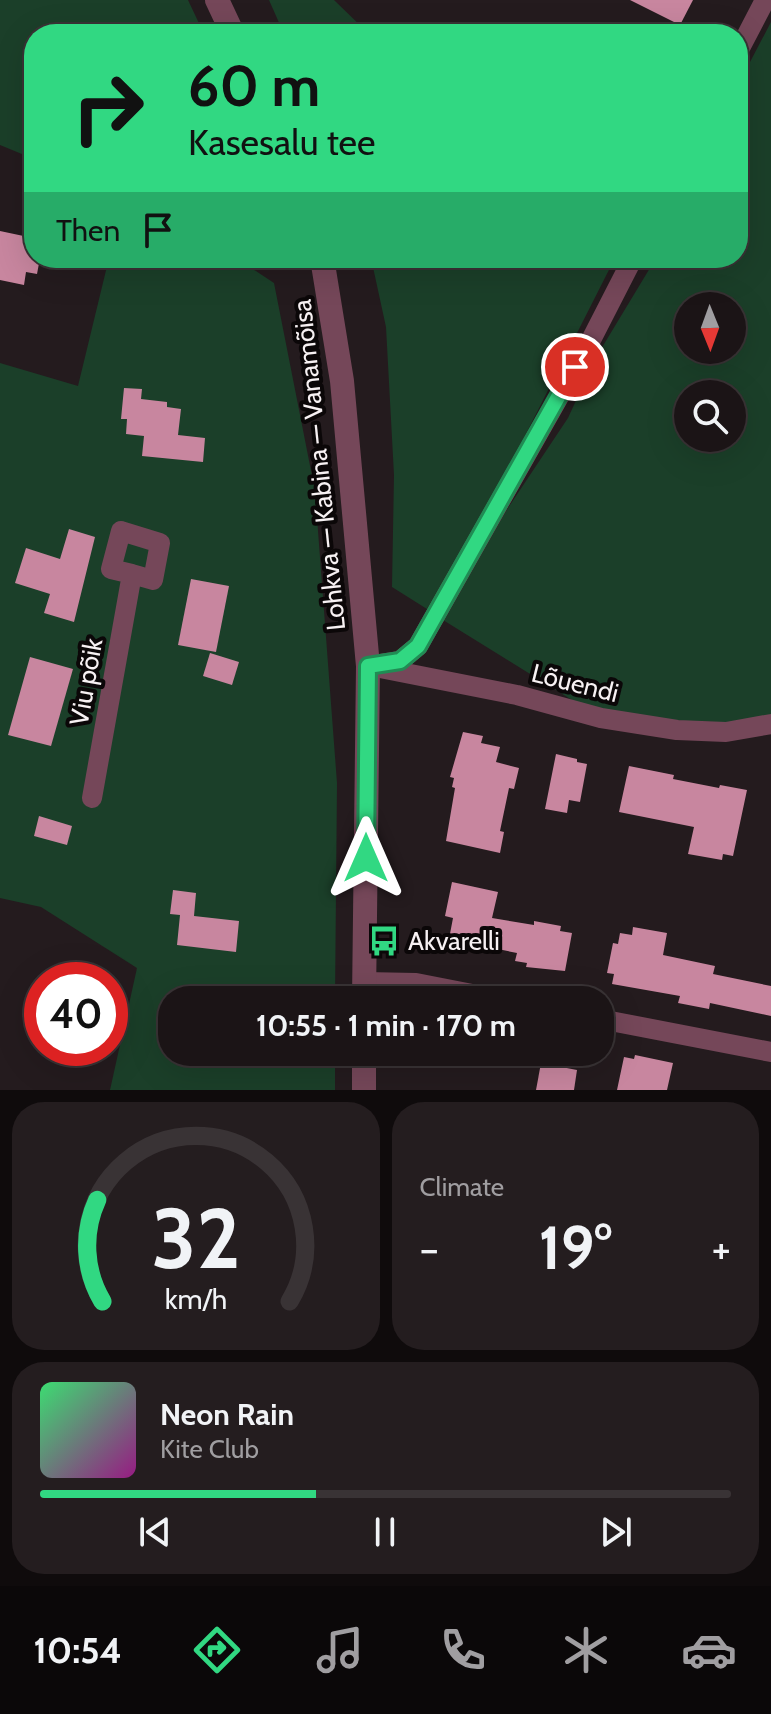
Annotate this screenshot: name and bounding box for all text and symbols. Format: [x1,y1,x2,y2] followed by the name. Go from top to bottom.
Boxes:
[188,52,320,120] text: 60 m
[56,56,160,160] icon: right
[188,120,376,164] text: Kasesalu tee
[136,208,180,252] icon: arrive
[56,212,120,249] text: Then
[674,292,746,364] north arrow
[674,292,746,452] map controls
[286,297,352,632] street label: Lohkva — Kabina — Vanamõisa
[541,333,609,401] pin
[553,345,597,389] icon: arrive
[674,380,746,452] button: search
[63,636,109,728] street label: Viu põik
[528,657,622,709] street label: Lõuendi
[324,816,408,900] position arrow
[367,924,401,958] bus stop icon: Akvarelli
[408,925,500,957] place label: Akvarelli
[24,962,128,1066] speed limit sign: 40
[256,1007,516,1044] text: 10:55 · 1 min · 170 m
[420,1171,504,1203] text: Climate
[151,1188,240,1289] text: 32
[539,1211,612,1284] text: 19°
[420,1222,439,1275] text: −
[712,1222,731,1275] text: +
[164,1281,227,1316] text: km/h
[160,1396,294,1433] text: Neon Rain
[160,1433,259,1465] text: Kite Club
[133,1510,177,1554] icon: previous
[363,1510,407,1554] icon: pause
[594,1510,638,1554] icon: next
[189,1622,245,1678] icon: directions
[312,1622,368,1678] icon: music
[435,1622,491,1678] icon: phone
[558,1622,614,1678] icon: climate
[681,1622,737,1678] icon: car
[34,1628,122,1672] text: 10:54

